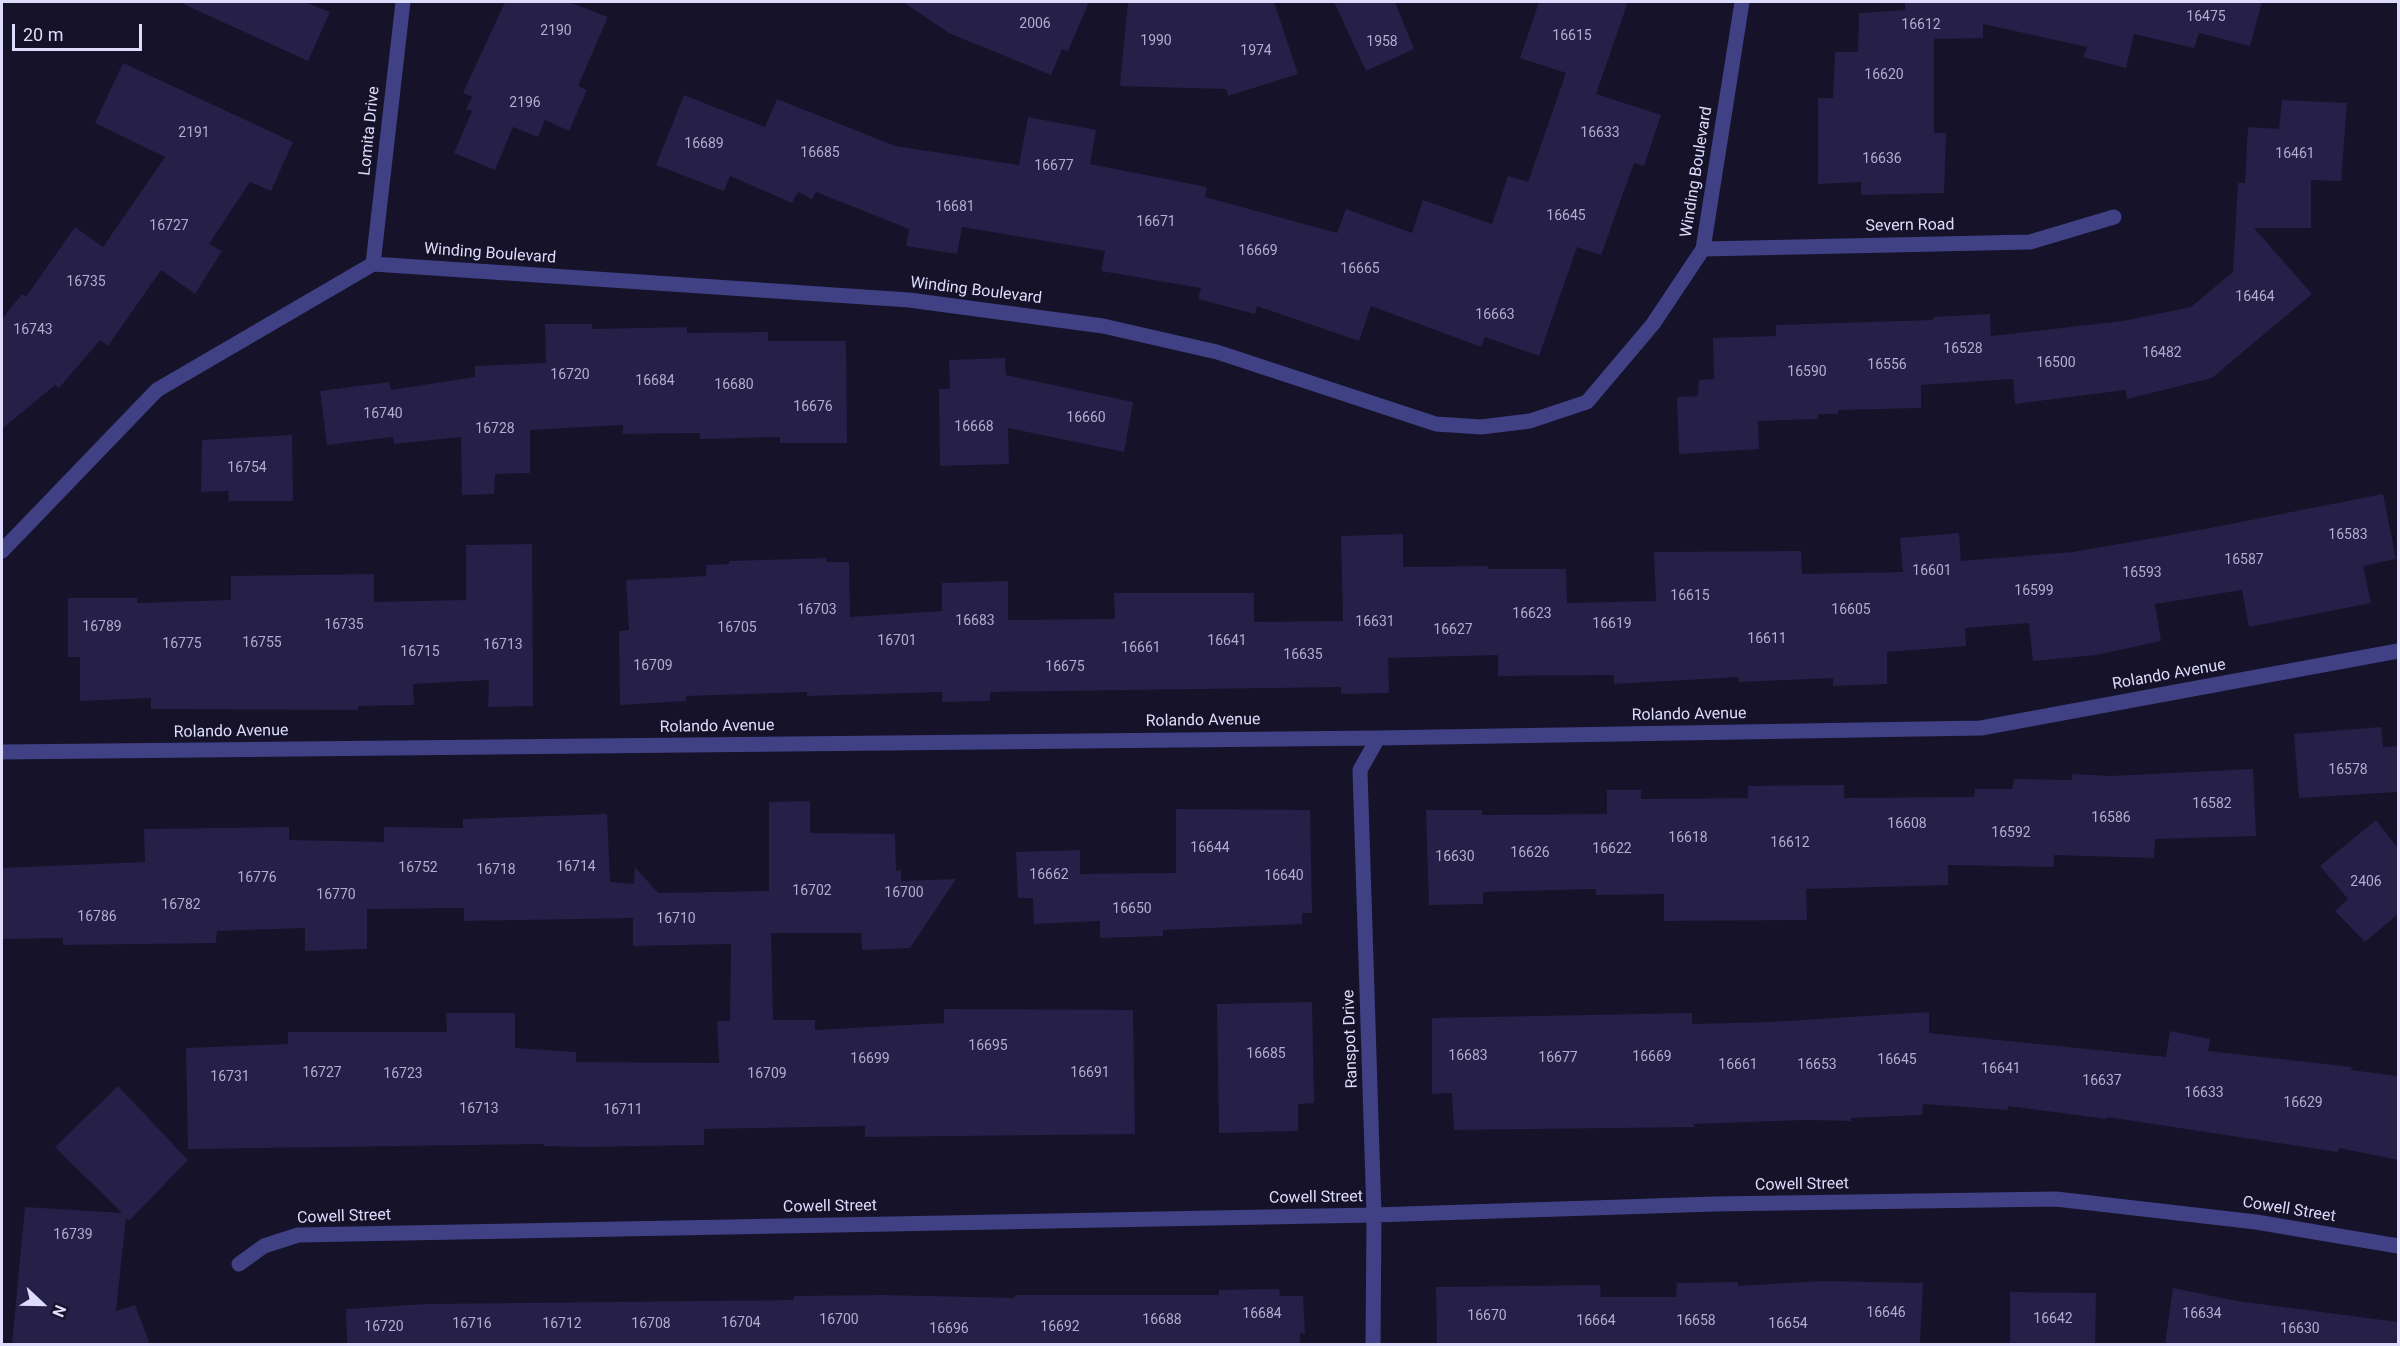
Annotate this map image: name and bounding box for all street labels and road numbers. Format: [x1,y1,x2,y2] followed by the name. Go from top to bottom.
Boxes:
[356,85,384,177] street label: Lomita Drive
[1677,105,1717,239] street label: Winding Boulevard
[1865,216,1955,236] street label: Severn Road
[423,240,557,268] street label: Winding Boulevard
[909,273,1043,309] street label: Winding Boulevard
[2111,656,2227,694] street label: Rolando Avenue
[1631,704,1747,726] street label: Rolando Avenue
[1145,710,1261,732] street label: Rolando Avenue
[659,716,775,738] street label: Rolando Avenue
[173,721,289,743] street label: Rolando Avenue
[1340,989,1362,1089] street label: Ranspot Drive
[1755,1175,1849,1195] street label: Cowell Street
[1269,1188,1363,1208] street label: Cowell Street
[2241,1193,2337,1227] street label: Cowell Street
[783,1197,877,1217] street label: Cowell Street
[297,1206,391,1228] street label: Cowell Street

